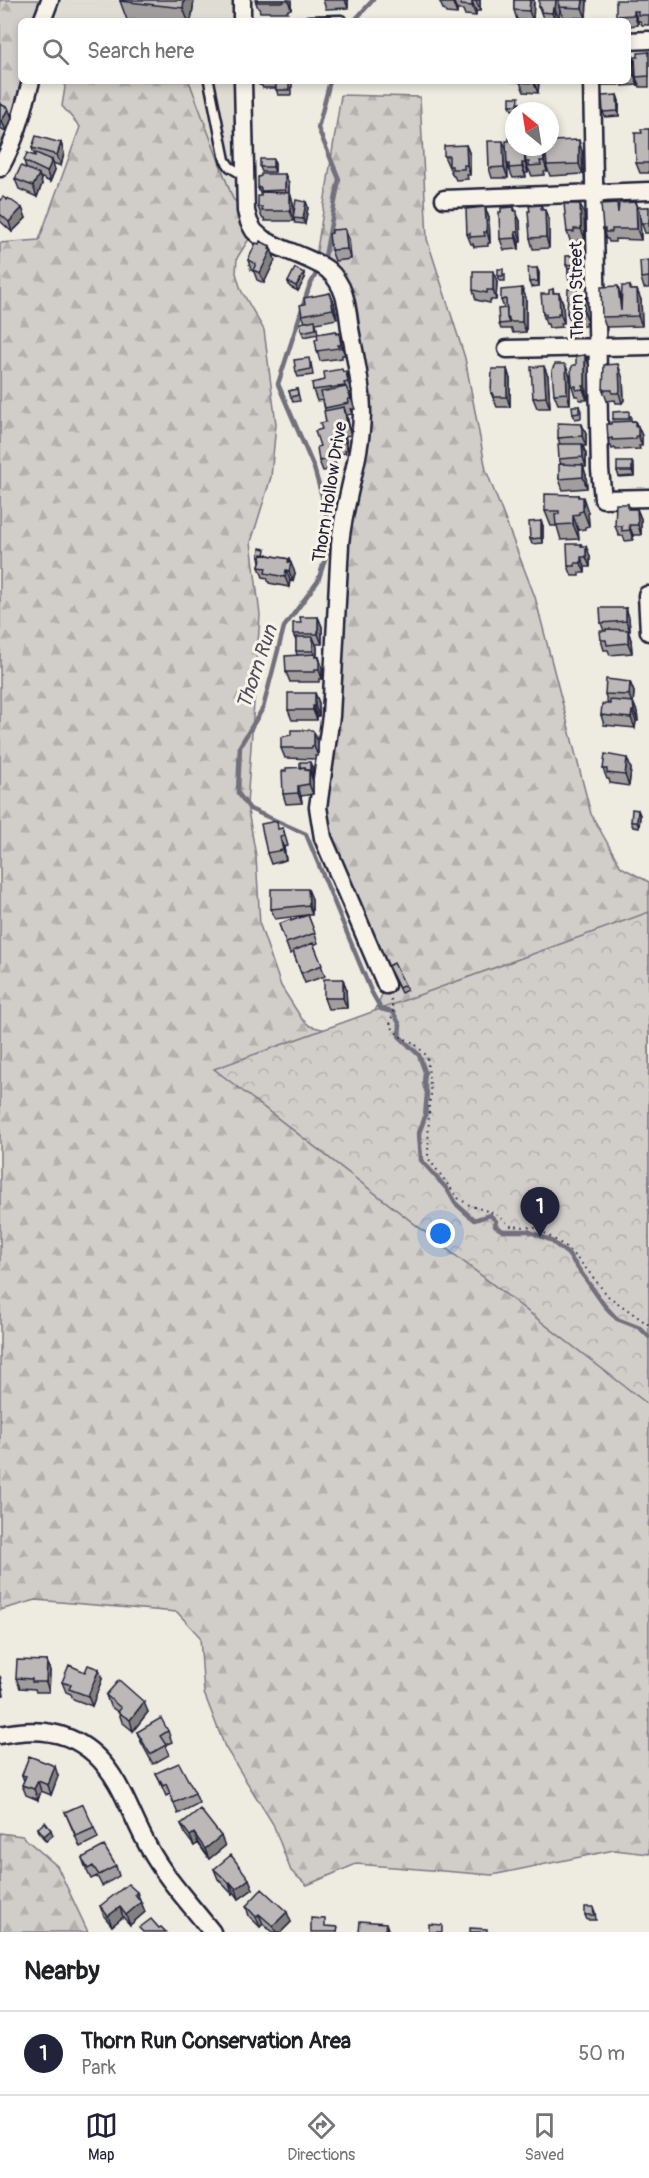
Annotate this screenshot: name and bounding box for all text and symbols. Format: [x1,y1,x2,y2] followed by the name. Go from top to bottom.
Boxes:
[18,18,631,84] search box
[39,35,72,68] icon: search
[87,37,194,65] text: Search here
[505,102,559,156] north arrow
[565,240,589,339] street label: Thorn Street
[308,420,353,564] street label: Thorn Hollow Drive
[231,620,284,712] water label: Thorn Run
[520,1188,560,1237] pin: 1
[426,1219,455,1248] your location
[24,1955,100,1987] text: Nearby
[81,2027,351,2055] text: Thorn Run Conservation Area
[40,2041,47,2066] text: 1
[578,2041,625,2066] text: 50 m
[81,2055,116,2080] text: Park
[85,2109,118,2165] tab: Map
[287,2109,355,2165] tab: Directions
[525,2109,564,2165] tab: Saved

